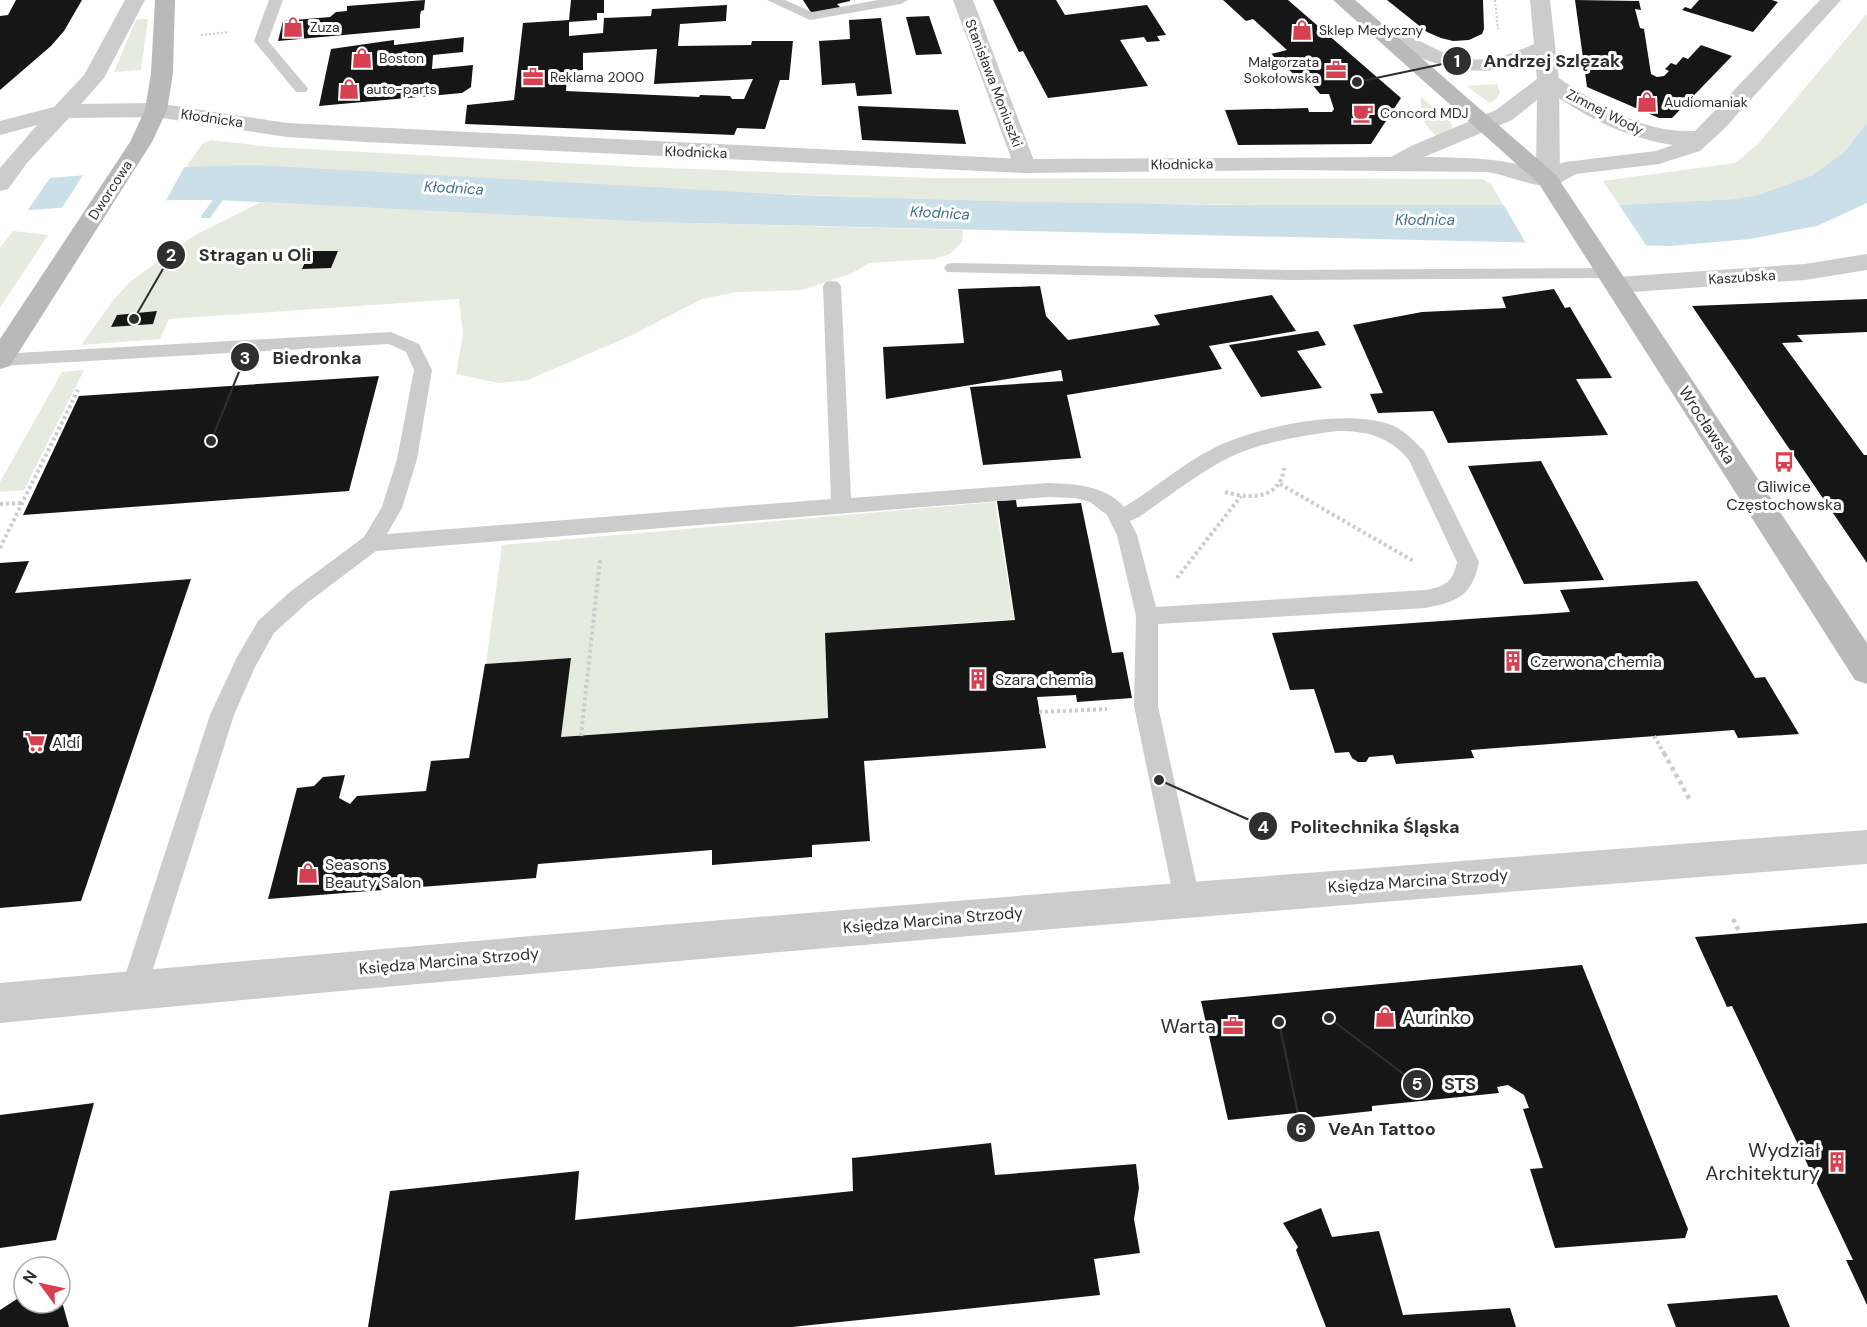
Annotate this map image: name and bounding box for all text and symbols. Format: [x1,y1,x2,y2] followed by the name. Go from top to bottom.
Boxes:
[281,15,305,39] shop icon: Zuza
[961,16,1027,150] street label: Stanisława Moniuszki
[310,18,340,36] place label: Zuza
[1290,18,1314,42] shop icon: Sklep Medyczny
[1319,21,1424,39] place label: Sklep Medyczny
[1442,43,1633,79] callout: Andrzej Szlęzak
[350,46,374,70] shop icon: Boston
[379,49,424,67] place label: Boston
[1454,49,1460,73] text: 1
[1484,49,1621,73] text: Andrzej Szlęzak
[1244,53,1319,87] place label: Małgorzata Sokołowska
[1324,58,1348,82] office icon: Małgorzata Sokołowska
[521,65,545,89] office icon: Reklama 2000
[550,68,644,86] place label: Reklama 2000
[337,77,361,101] shop icon: auto-parts
[366,80,437,98] place label: auto-parts
[1563,85,1647,139] street label: Zimnej Wody
[1635,90,1659,114] shop icon: Audiomaniak
[1664,93,1748,111] place label: Audiomaniak
[1351,101,1375,125] cafe icon: Concord MDJ
[1380,104,1469,122] place label: Concord MDJ
[180,105,244,131] street label: Kłodnicka
[664,142,728,162] street label: Kłodnicka
[1150,154,1214,174] street label: Kłodnicka
[84,157,136,223] street label: Dworcowa
[424,176,484,200] water label: Kłodnica
[910,201,970,225] water label: Kłodnica
[1395,210,1455,230] water label: Kłodnica
[156,237,323,273] callout: Stragan u Oli
[166,243,176,267] text: 2
[199,243,311,267] text: Stragan u Oli
[1708,266,1776,288] street label: Kaszubska
[230,339,373,375] callout: Biedronka
[240,346,250,370] text: 3
[273,346,361,370] text: Biedronka
[1674,382,1740,468] street label: Wrocławska
[1772,450,1796,474] bus stop icon: Gliwice Częstochowska
[1726,476,1842,515] place label: Gliwice Częstochowska
[1501,649,1525,673] building icon: Czerwona chemia
[1530,651,1662,672] place label: Czerwona chemia
[966,667,990,691] building icon: Szara chemia
[995,669,1093,690] place label: Szara chemia
[23,730,47,754] supermarket icon: Aldi
[52,732,80,753] place label: Aldi
[1248,808,1471,844] callout: Politechnika Śląska
[1257,815,1269,839] text: 4
[1290,815,1460,839] text: Politechnika Śląska
[325,854,421,893] place label: Seasons Beauty Salon
[296,861,320,885] shop icon: Seasons Beauty Salon
[1327,864,1509,898] street label: Księdza Marcina Strzody
[842,902,1024,938] street label: Księdza Marcina Strzody
[358,943,540,979] street label: Księdza Marcina Strzody
[1402,1004,1471,1030] place label: Aurinko
[1373,1005,1397,1029] shop icon: Aurinko
[1161,1013,1216,1039] place label: Warta
[1221,1014,1245,1038] office icon: Warta
[1402,1066,1488,1102] callout: STS
[1411,1072,1423,1096] text: 5
[1444,1072,1476,1096] text: STS
[1286,1110,1448,1146] callout: VeAn Tattoo
[1295,1117,1307,1141] text: 6
[1328,1117,1436,1141] text: VeAn Tattoo
[1705,1137,1820,1186] place label: Wydział Architektury
[1825,1150,1849,1174] building icon: Wydział Architektury
[12,1255,72,1315] north arrow
[18,1266,42,1288] text: N

